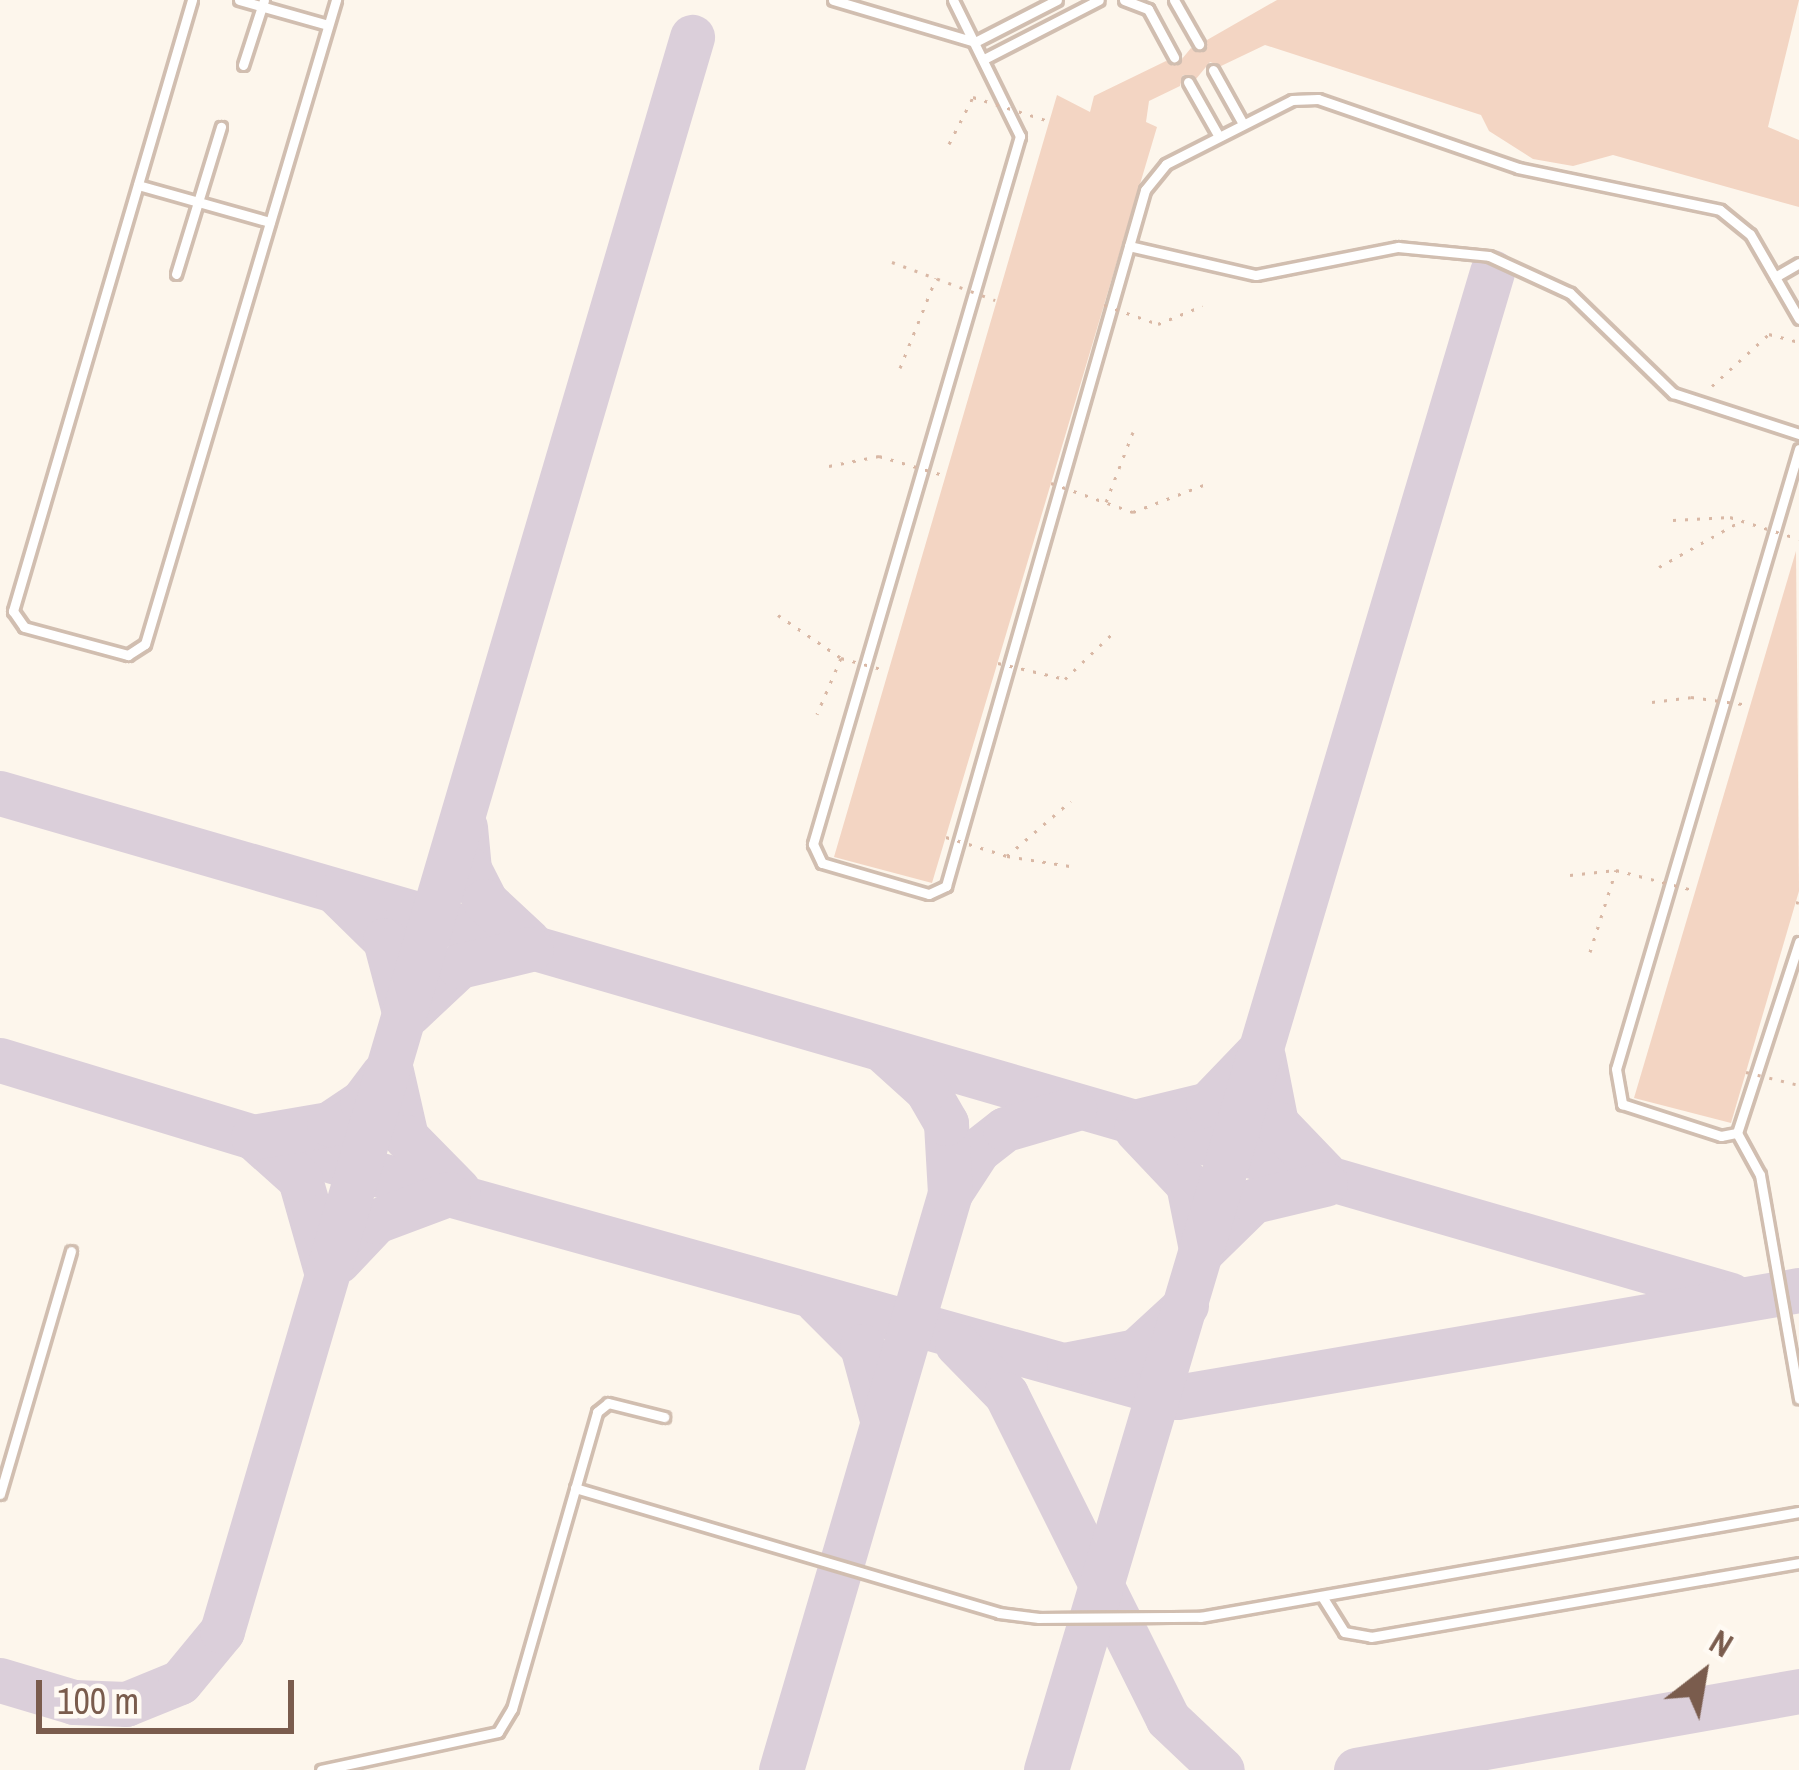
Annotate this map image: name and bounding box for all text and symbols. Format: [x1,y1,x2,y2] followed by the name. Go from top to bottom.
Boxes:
[1643,1614,1763,1734] north arrow
[1702,1619,1741,1667] text: N
[42,1656,300,1730] scale bar
[57,1677,139,1725] text: 100 m

